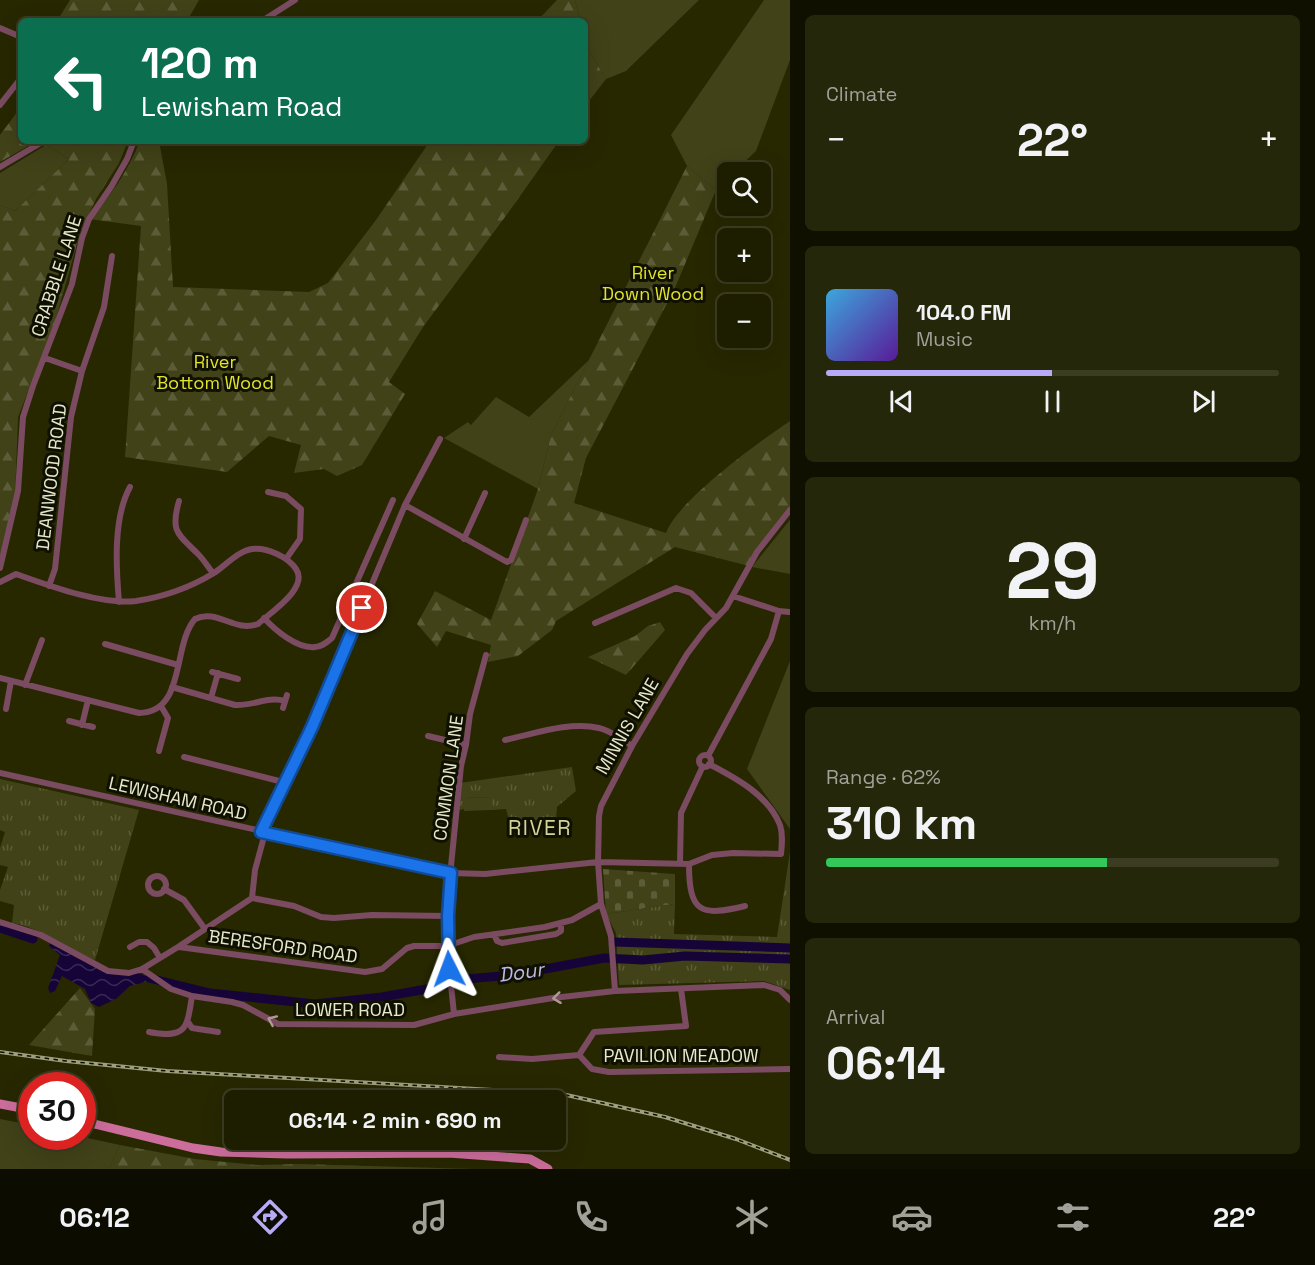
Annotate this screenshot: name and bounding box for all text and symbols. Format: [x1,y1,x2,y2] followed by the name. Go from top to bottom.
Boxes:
[141,37,259,90] text: 120 m
[42,42,120,120] icon: left
[826,81,897,107] text: Climate
[141,89,342,124] text: Lewisham Road
[1017,112,1088,169] text: 22°
[826,119,846,161] text: −
[1259,119,1279,161] text: +
[717,162,771,348] map controls
[717,162,771,216] button: search
[26,213,86,339] street label: CRABBLE LANE
[717,228,771,282] button: +
[602,261,704,305] park label: River Down Wood
[717,294,771,348] button: −
[916,298,1011,326] text: 104.0 FM
[916,326,973,352] text: Music
[156,350,274,394] park label: River Bottom Wood
[885,385,918,418] icon: previous
[1036,385,1069,418] icon: pause
[1187,385,1220,418] icon: next
[31,402,71,552] street label: DEANWOOD ROAD
[1005,521,1100,621] text: 29
[336,582,387,633] pin
[345,591,378,624] icon: arrive
[1029,610,1076,636] text: km/h
[590,674,664,778] street label: MINNIS LANE
[428,714,468,842] street label: COMMON LANE
[826,764,941,790] text: Range · 62%
[107,771,249,825] street label: LEWISHAM ROAD
[826,795,977,852] text: 310 km
[508,814,572,841] district label: RIVER
[207,924,359,968] street label: BERESFORD ROAD
[417,937,481,1001] position arrow
[497,956,548,988] water label: Dour
[552,992,561,1004] one-way arrow
[295,998,405,1021] street label: LOWER ROAD
[826,1004,885,1030] text: Arrival
[267,1015,278,1027] one-way arrow
[826,1035,945,1092] text: 06:14
[603,1044,759,1067] street label: PAVILION MEADOW
[18,1072,96,1150] speed limit sign: 30
[289,1106,501,1134] text: 06:14 · 2 min · 690 m
[249,1196,291,1238] icon: directions
[409,1196,451,1238] icon: music
[570,1196,612,1238] icon: phone
[731,1196,773,1238] icon: climate
[891,1196,933,1238] icon: car
[1052,1196,1094,1238] icon: filters
[59,1200,130,1235] text: 06:12
[1213,1200,1256,1235] text: 22°

